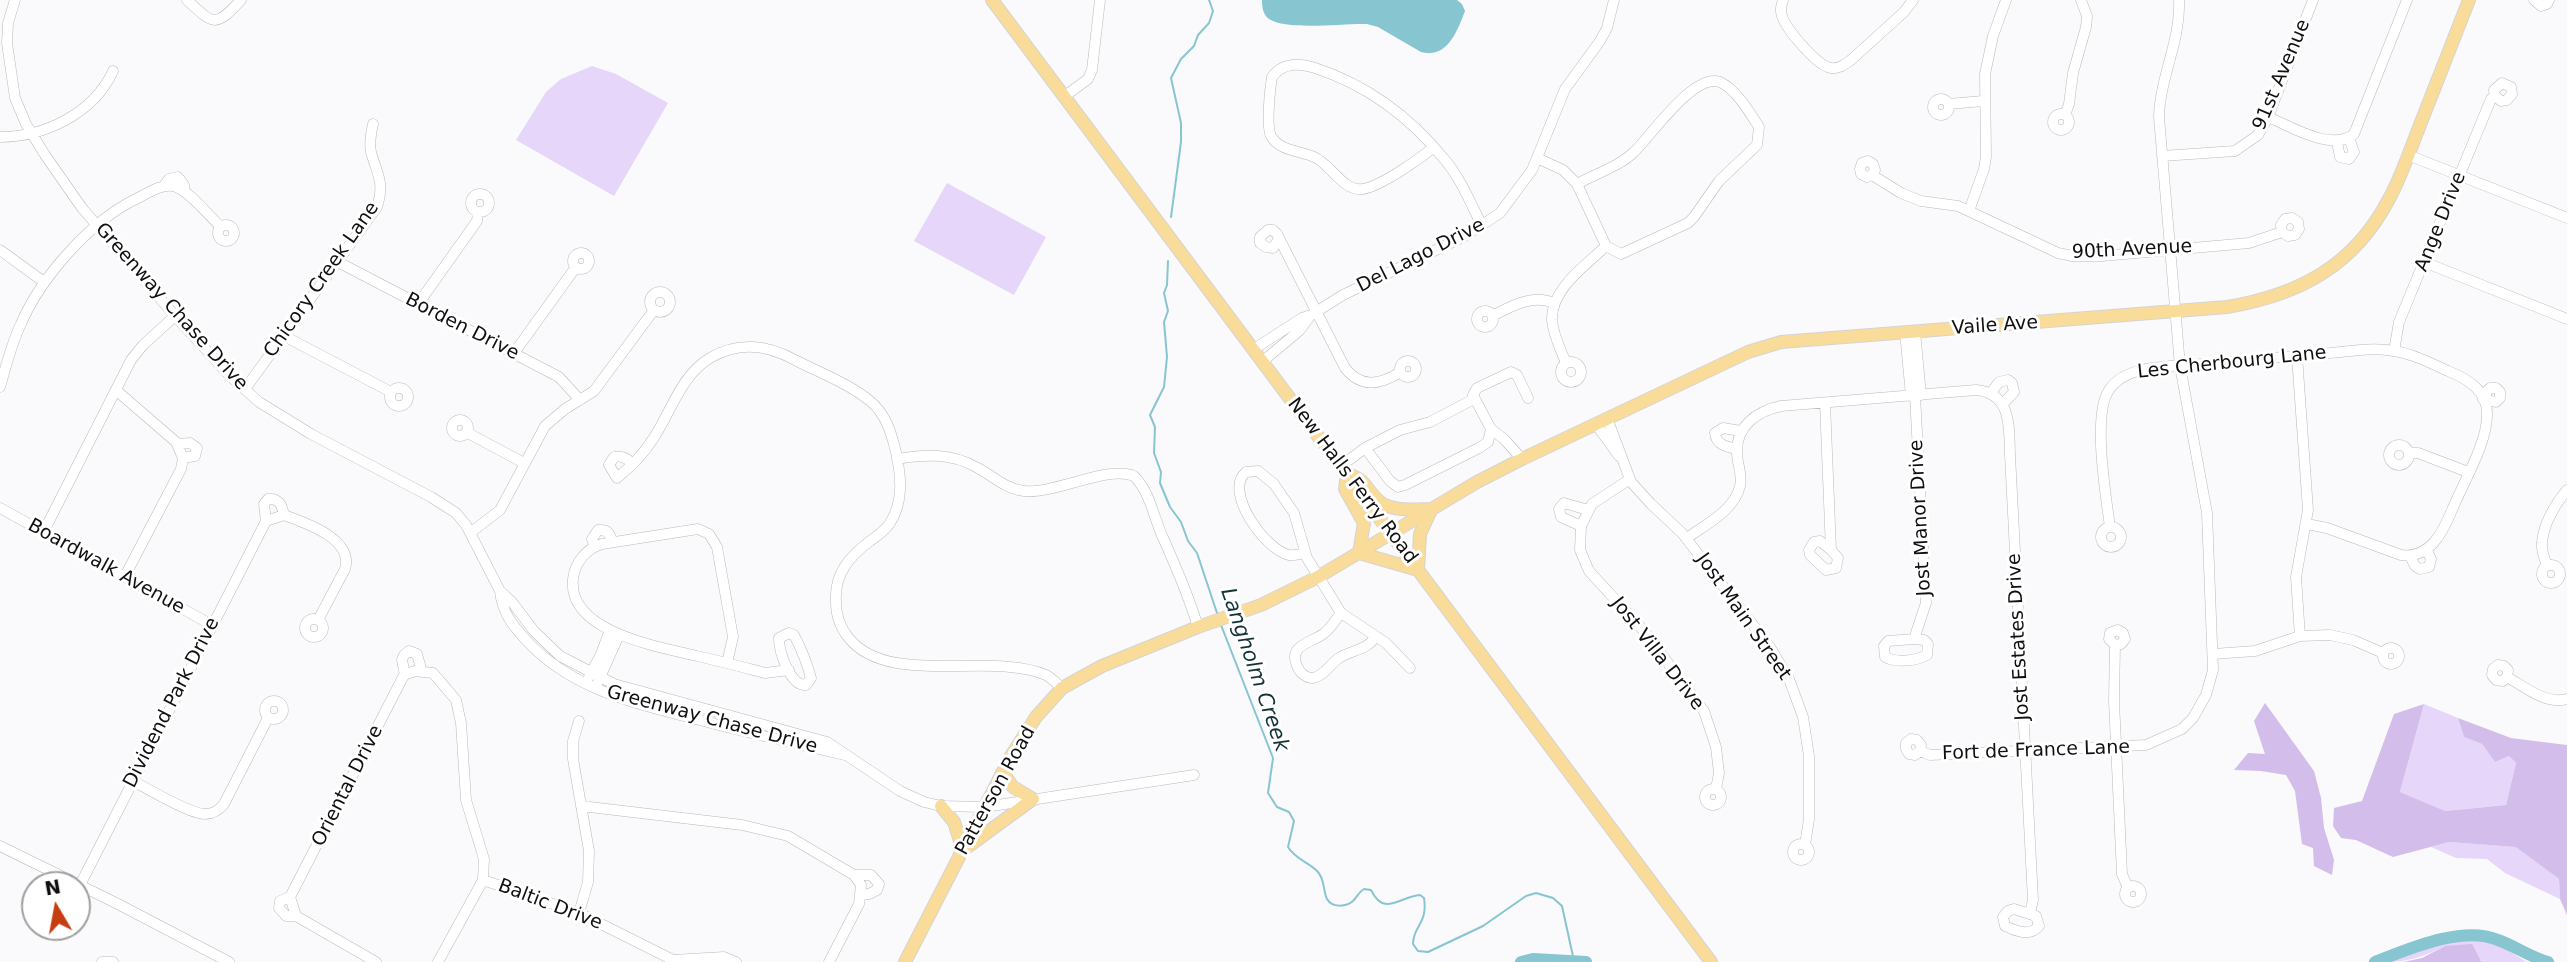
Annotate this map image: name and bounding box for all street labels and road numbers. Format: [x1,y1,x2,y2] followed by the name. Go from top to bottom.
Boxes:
[2248,16,2316,134] street label: 91st Avenue
[2411,169,2471,275] street label: Ange Drive
[260,198,384,362] street label: Chicory Creek Lane
[1353,214,1489,298] street label: Del Lago Drive
[90,219,252,395] street label: Greenway Chase Drive
[2071,235,2193,265] street label: 90th Avenue
[401,289,523,365] street label: Borden Drive
[1951,312,2039,340] street label: Vaile Ave
[2136,342,2328,384] street label: Les Cherbourg Lane
[1282,394,1422,568] street label: New Halls Ferry Road
[1906,439,1936,597] street label: Jost Manor Drive
[24,514,188,620] street label: Boardwalk Avenue
[1691,549,1795,685] street label: Jost Main Street
[2003,553,2035,721] street label: Jost Estates Drive
[1606,593,1708,715] street label: Jost Villa Drive
[119,614,225,792] street label: Dividend Park Drive
[604,681,820,759] street label: Greenway Chase Drive
[308,722,388,850] street label: Oriental Drive
[951,723,1041,859] street label: Patterson Road
[1942,736,2130,766] street label: Fort de France Lane
[495,875,605,935] street label: Baltic Drive

